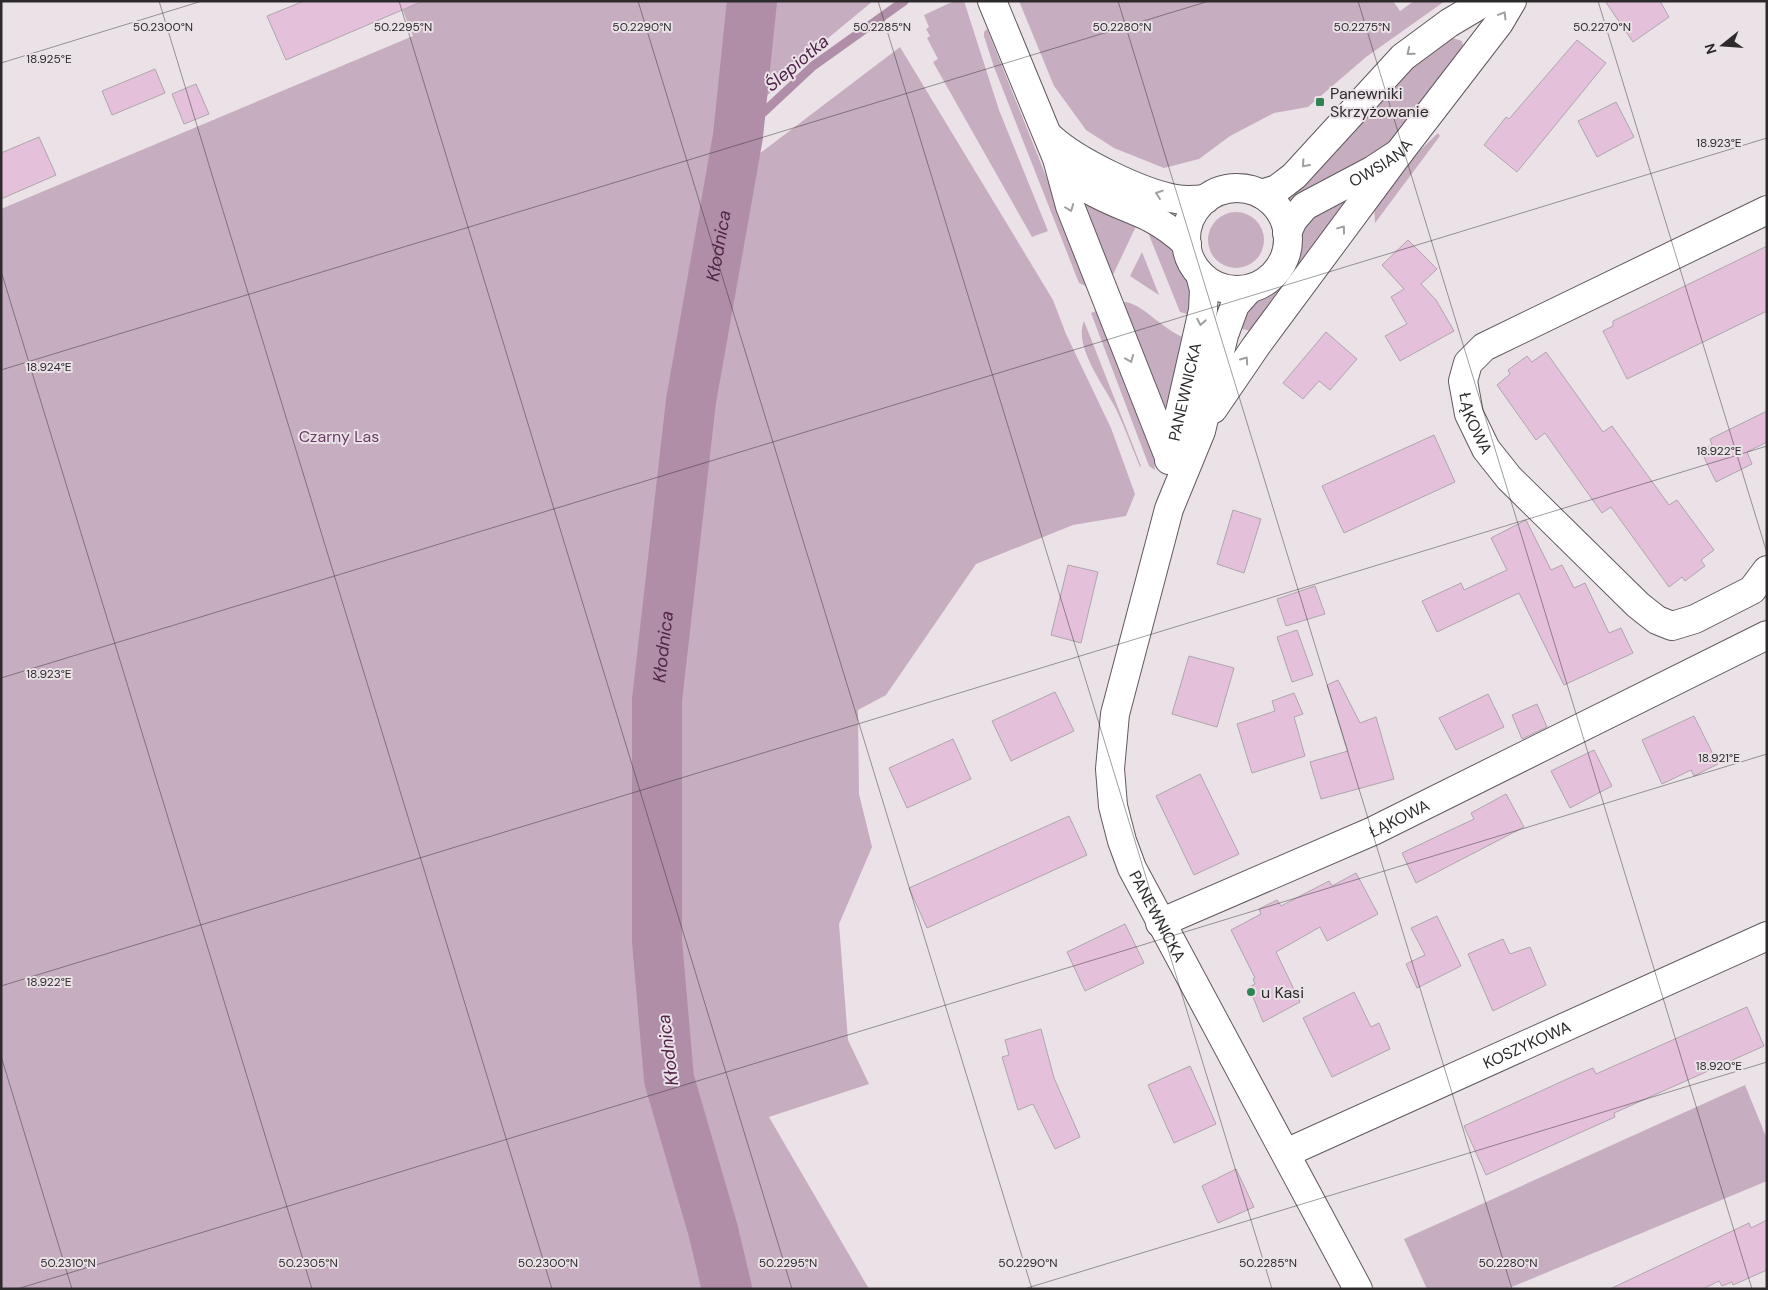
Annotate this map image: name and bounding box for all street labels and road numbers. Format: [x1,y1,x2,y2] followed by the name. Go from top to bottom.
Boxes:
[1345,134,1417,192] street label: OWSIANA
[1164,340,1206,443] street label: PANEWNICKA
[1454,391,1497,458] street label: ŁĄKOWA
[1365,794,1433,842] street label: ŁĄKOWA
[1124,867,1191,966] street label: PANEWNICKA
[1480,1016,1574,1074] street label: KOSZYKOWA

